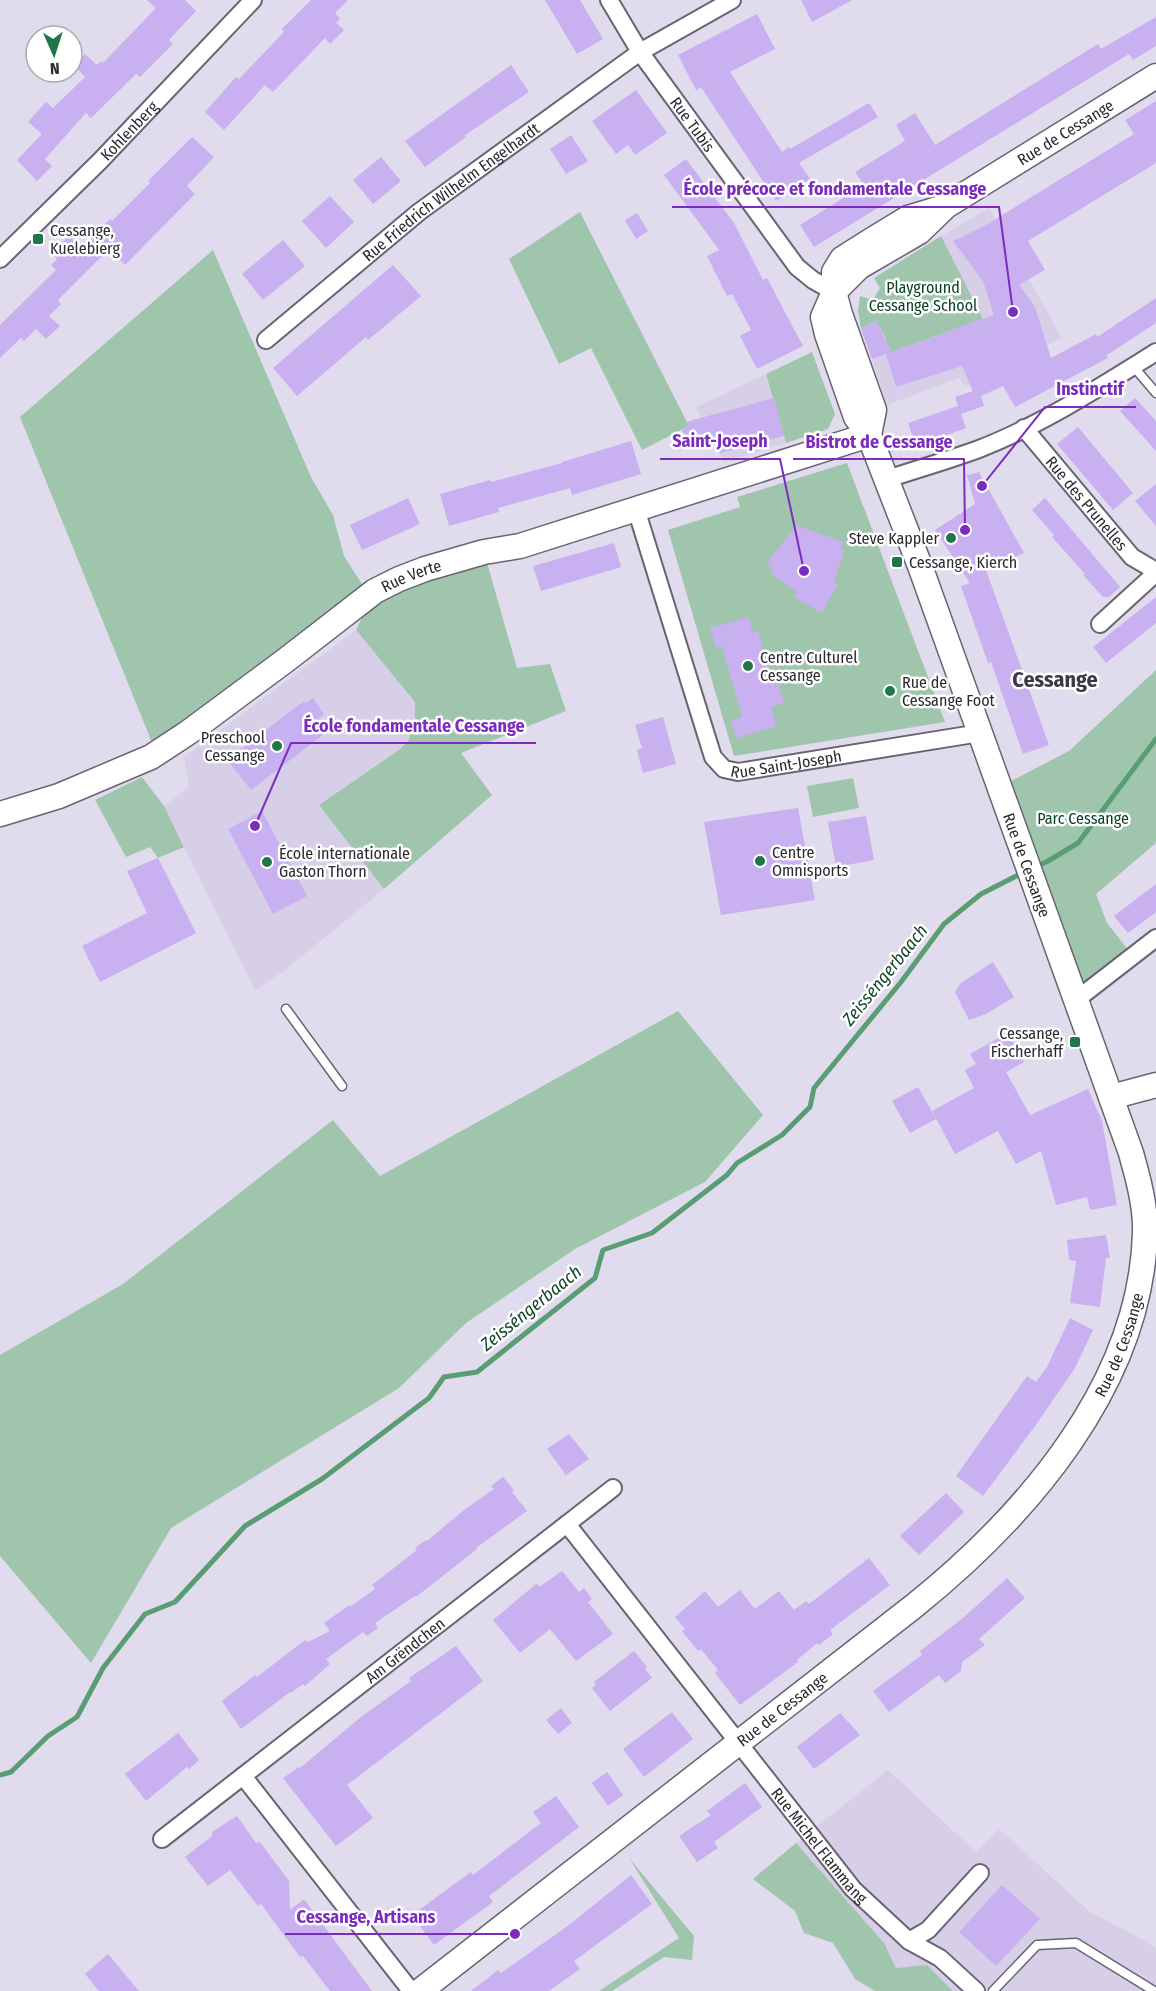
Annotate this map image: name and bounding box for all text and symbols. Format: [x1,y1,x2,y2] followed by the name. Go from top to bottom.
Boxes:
[24,24,84,84] north arrow
[49,59,60,78] text: N
[666,93,719,156] street label: Rue Tubis
[1014,96,1117,170] street label: Rue de Cessange
[97,97,162,165] street label: Kohlenberg
[359,119,544,265] street label: Rue Friedrich Wilhelm Engelhardt
[672,171,999,207] callout: École précoce et fondamentale Cessange
[684,177,986,200] text: École précoce et fondamentale Cessange
[50,221,120,258] place label: Cessange, Kuelebierg
[31,232,45,246] marker: Cessange, Kuelebierg
[869,278,977,315] park label: Playground Cessange School
[1045,371,1136,407] callout: Instinctif
[1056,378,1126,400] text: Instinctif
[660,423,780,459] callout: Saint-Joseph
[793,423,964,459] callout: Bistrot de Cessange
[672,430,768,452] text: Saint-Joseph
[805,431,953,453] text: Bistrot de Cessange
[1042,452,1132,555] street label: Rue des Prunelles
[849,529,939,548] place label: Steve Kappler
[944,531,958,545] marker: Steve Kappler
[909,553,1017,572] place label: Cessange, Kierch
[890,555,904,569] marker: Cessange, Kierch
[378,556,443,596] street label: Rue Verte
[760,648,858,685] place label: Centre Culturel Cessange
[741,659,755,673] marker: Centre Culturel Cessange
[1012,666,1098,693] district label: Cessange
[902,673,996,710] place label: Rue de Cessange Foot
[883,684,897,698] marker: Rue de Cessange Foot
[291,707,536,743] callout: École fondamentale Cessange
[303,714,525,737] text: École fondamentale Cessange
[201,728,265,765] place label: Preschool Cessange
[270,739,284,753] marker: Preschool Cessange
[729,746,843,782] street label: Rue Saint-Joseph
[1037,809,1129,828] park label: Parc Cessange
[999,810,1054,920] street label: Rue de Cessange
[772,843,848,880] place label: Centre Omnisports
[279,844,410,881] place label: École internationale Gaston Thorn
[753,854,767,868] marker: Centre Omnisports
[260,855,274,869] marker: École internationale Gaston Thorn
[837,920,932,1031] water label: Zeisséngerbaach
[991,1024,1064,1061] place label: Cessange, Fischerhaff
[1068,1035,1082,1049] marker: Cessange, Fischerhaff
[475,1261,586,1356] water label: Zeisséngerbaach
[1091,1291,1147,1400] street label: Rue de Cessange
[362,1614,449,1687] street label: Am Grëndchen
[733,1668,831,1750] street label: Rue de Cessange
[767,1784,871,1908] street label: Rue Michel Flammang
[285,1898,447,1934] callout: Cessange, Artisans
[297,1906,436,1928] text: Cessange, Artisans

